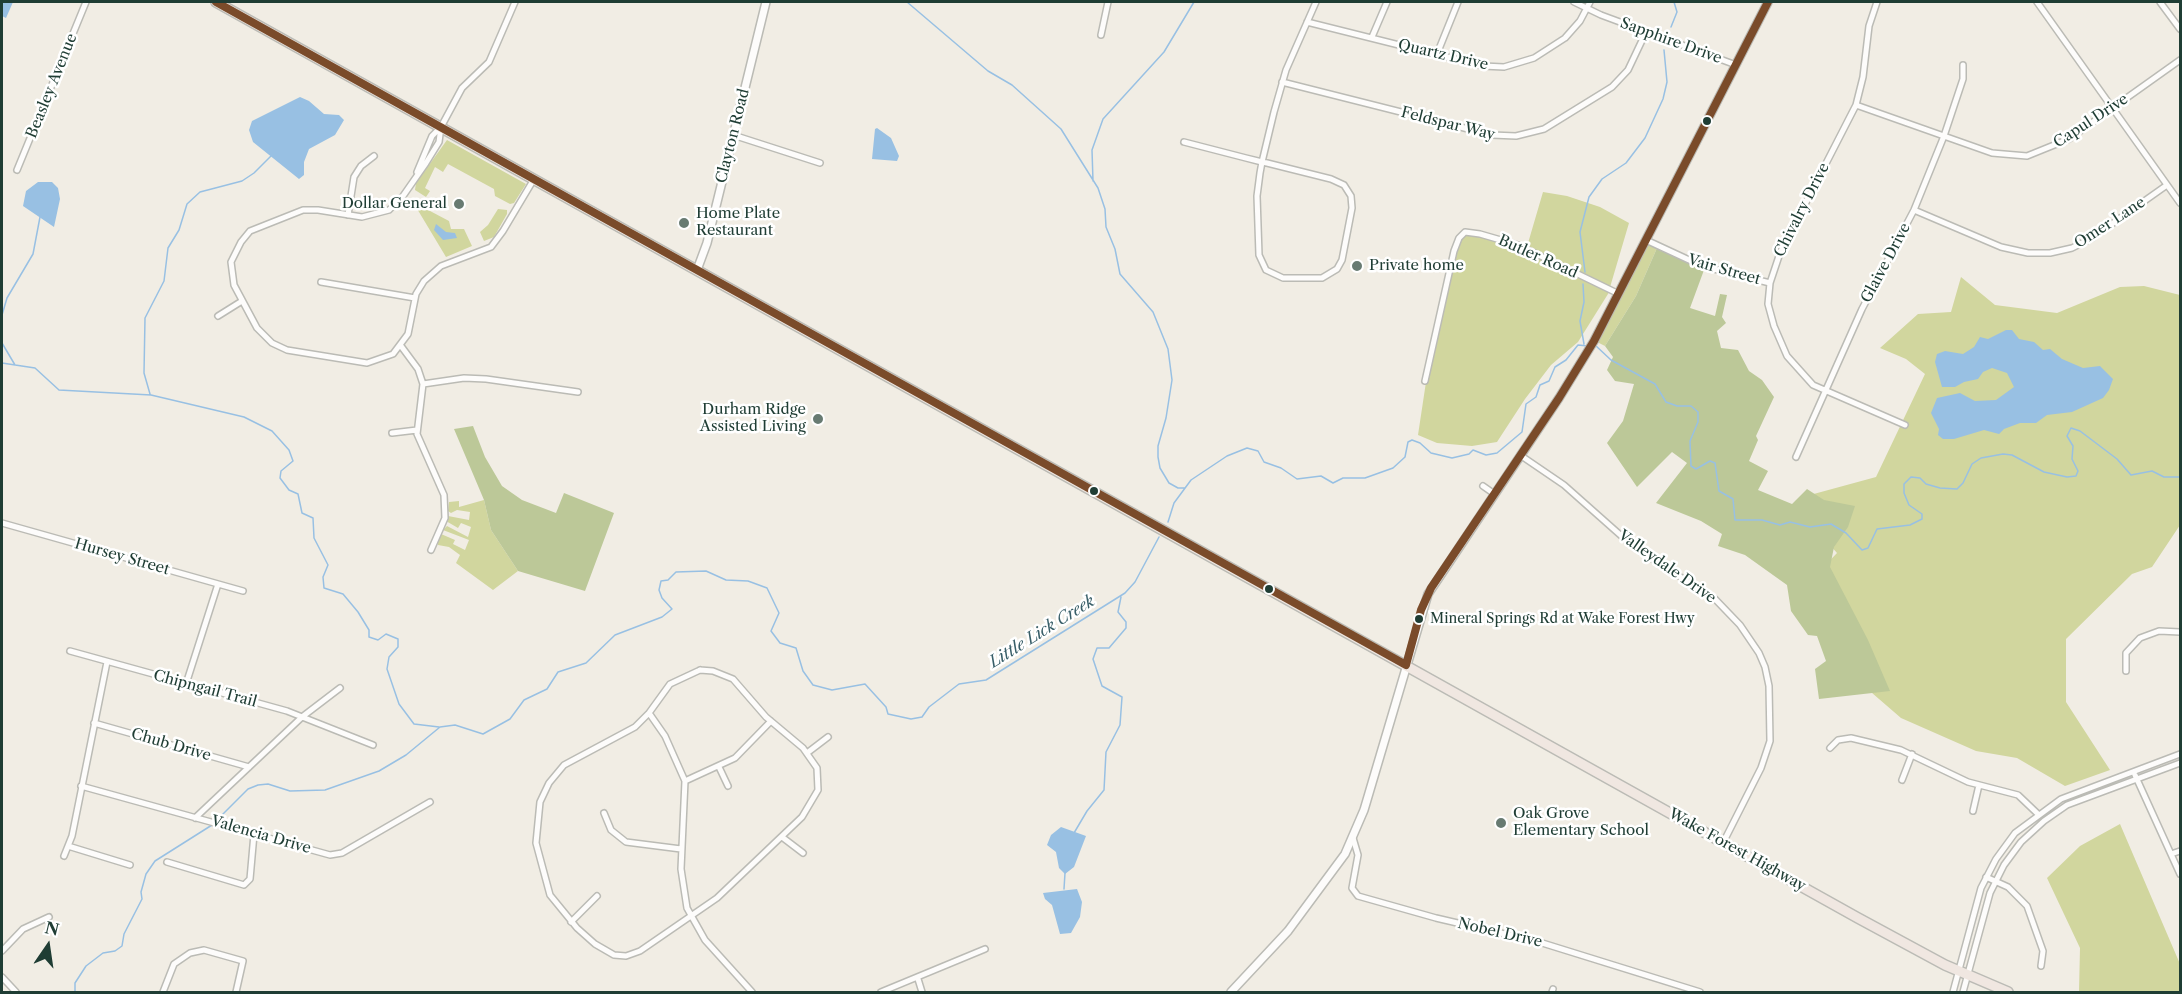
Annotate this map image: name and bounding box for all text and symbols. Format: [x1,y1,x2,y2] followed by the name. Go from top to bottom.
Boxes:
[1618,14,1724,68] street label: Sapphire Drive
[23,31,81,141] street label: Beasley Avenue
[1396,36,1490,74] street label: Quartz Drive
[713,87,753,185] street label: Clayton Road
[2050,90,2132,152] street label: Capul Drive
[1399,104,1497,144] street label: Feldspar Way
[1701,115,1713,127] unlabelled marker
[1771,160,1833,260] street label: Chivalry Drive
[2071,193,2149,253] street label: Omer Lane
[342,195,447,213] place label: Dollar General
[452,197,466,211] marker: Dollar General
[696,205,780,240] place label: Home Plate Restaurant
[677,216,691,230] marker: Home Plate Restaurant
[1857,220,1915,306] street label: Glaive Drive
[1495,231,1581,283] street label: Butler Road
[1686,251,1762,289] street label: Vair Street
[1369,257,1464,275] place label: Private home
[1350,259,1364,273] marker: Private home
[700,401,806,436] place label: Durham Ridge Assisted Living
[811,412,825,426] marker: Durham Ridge Assisted Living
[1088,485,1100,497] unlabelled marker
[1615,527,1719,607] street label: Valleydale Drive
[73,535,171,579] street label: Hursey Street
[1263,583,1275,595] unlabelled marker
[986,592,1098,672] water label: Little Lick Creek
[1430,611,1695,627] place label: Mineral Springs Rd at Wake Forest Hwy
[1413,613,1425,625] marker: Mineral Springs Rd at Wake Forest Hwy
[151,667,259,711] street label: Chipngail Trail
[129,725,213,765] street label: Chub Drive
[1513,805,1649,840] place label: Oak Grove Elementary School
[1665,805,1809,895] street label: Wake Forest Highway
[209,812,313,858] street label: Valencia Drive
[1494,816,1508,830] marker: Oak Grove Elementary School
[1456,915,1544,951] street label: Nobel Drive
[18,916,78,976] north arrow
[43,917,61,940] text: N

